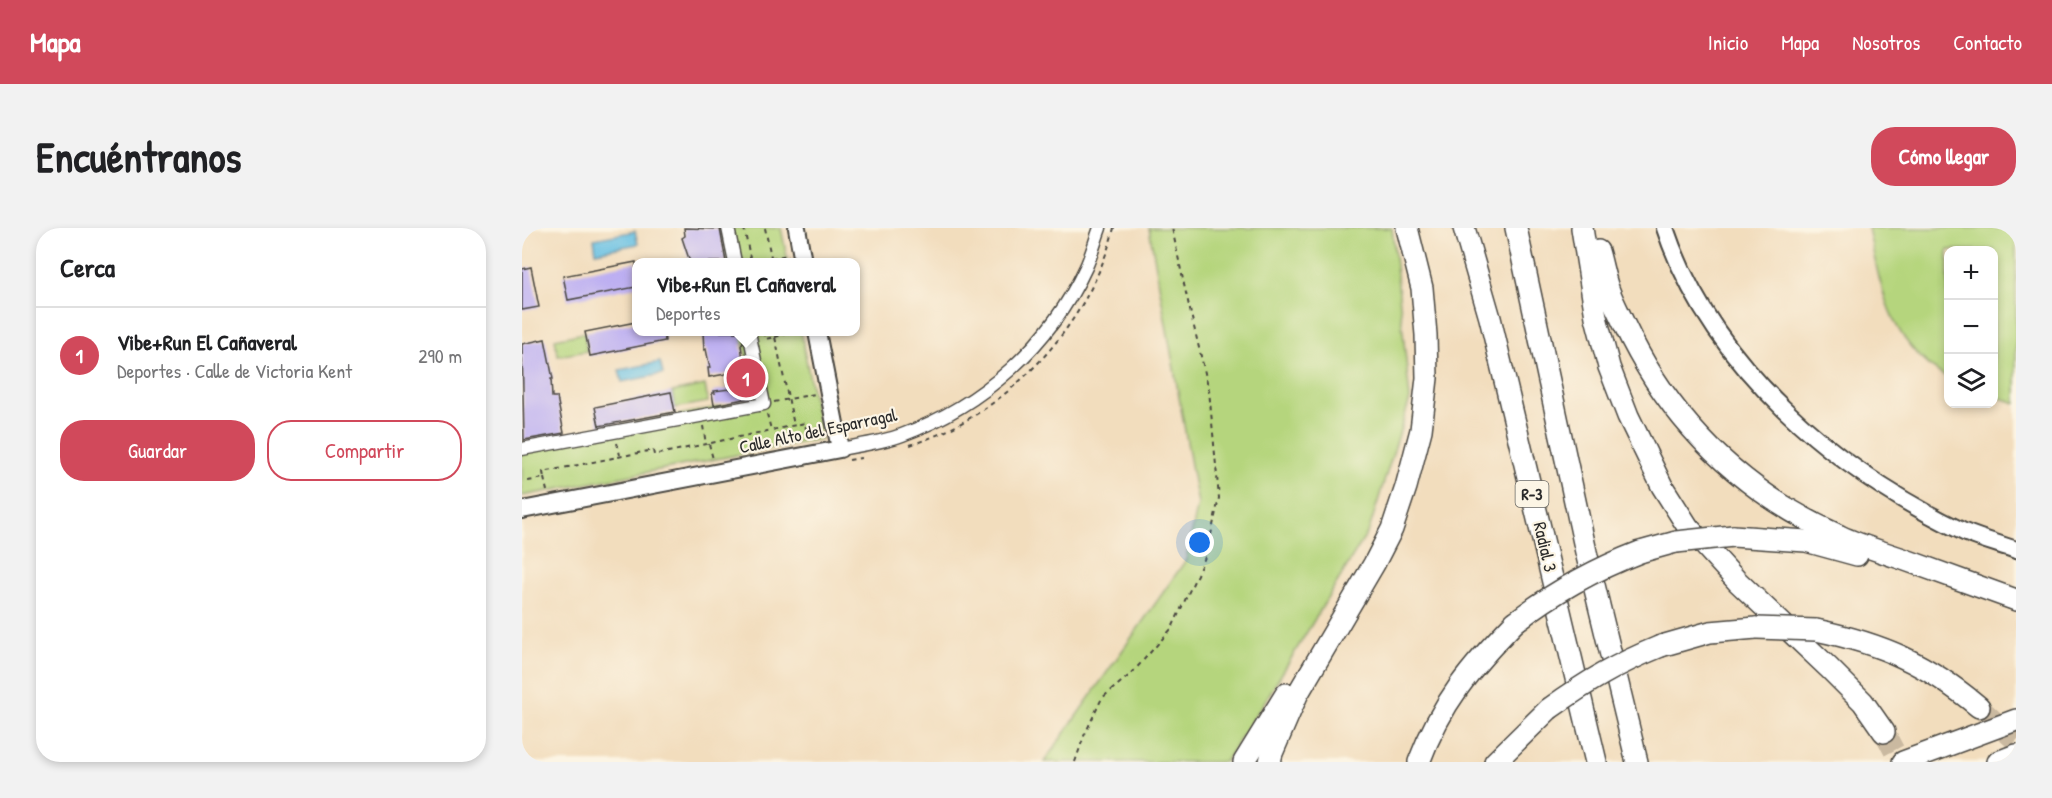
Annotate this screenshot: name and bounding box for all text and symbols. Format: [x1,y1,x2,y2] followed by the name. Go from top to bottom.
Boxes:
[30,23,81,61] text: Mapa
[1708,28,1748,57] text: Inicio
[1781,28,1819,57] text: Mapa
[1852,28,1920,57] text: Nosotros
[1953,28,2022,57] text: Contacto
[1871,127,2016,186] button: Cómo llegar
[36,128,242,185] text: Encuéntranos
[1944,246,1998,408] map controls
[1944,246,1998,300] button: +
[60,250,115,285] text: Cerca
[632,258,860,336] popup
[656,269,836,299] text: Vibe+Run El Cañaveral
[656,299,720,326] text: Deportes
[1944,300,1998,354] button: −
[117,327,297,357] text: Vibe+Run El Cañaveral
[76,342,83,369] text: 1
[418,342,462,369] text: 290 m
[1944,354,1998,408] button: layers
[726,356,766,400] pin: 1
[117,357,352,384] text: Deportes · Calle de Victoria Kent
[737,402,899,459] street label: Calle Alto del Esparragal
[60,420,255,481] button: Guardar
[267,420,462,481] button: Compartir
[1516,481,1548,507] road number: R-3
[1528,520,1563,574] street label: Radial 3
[1185,528,1214,557] your location

